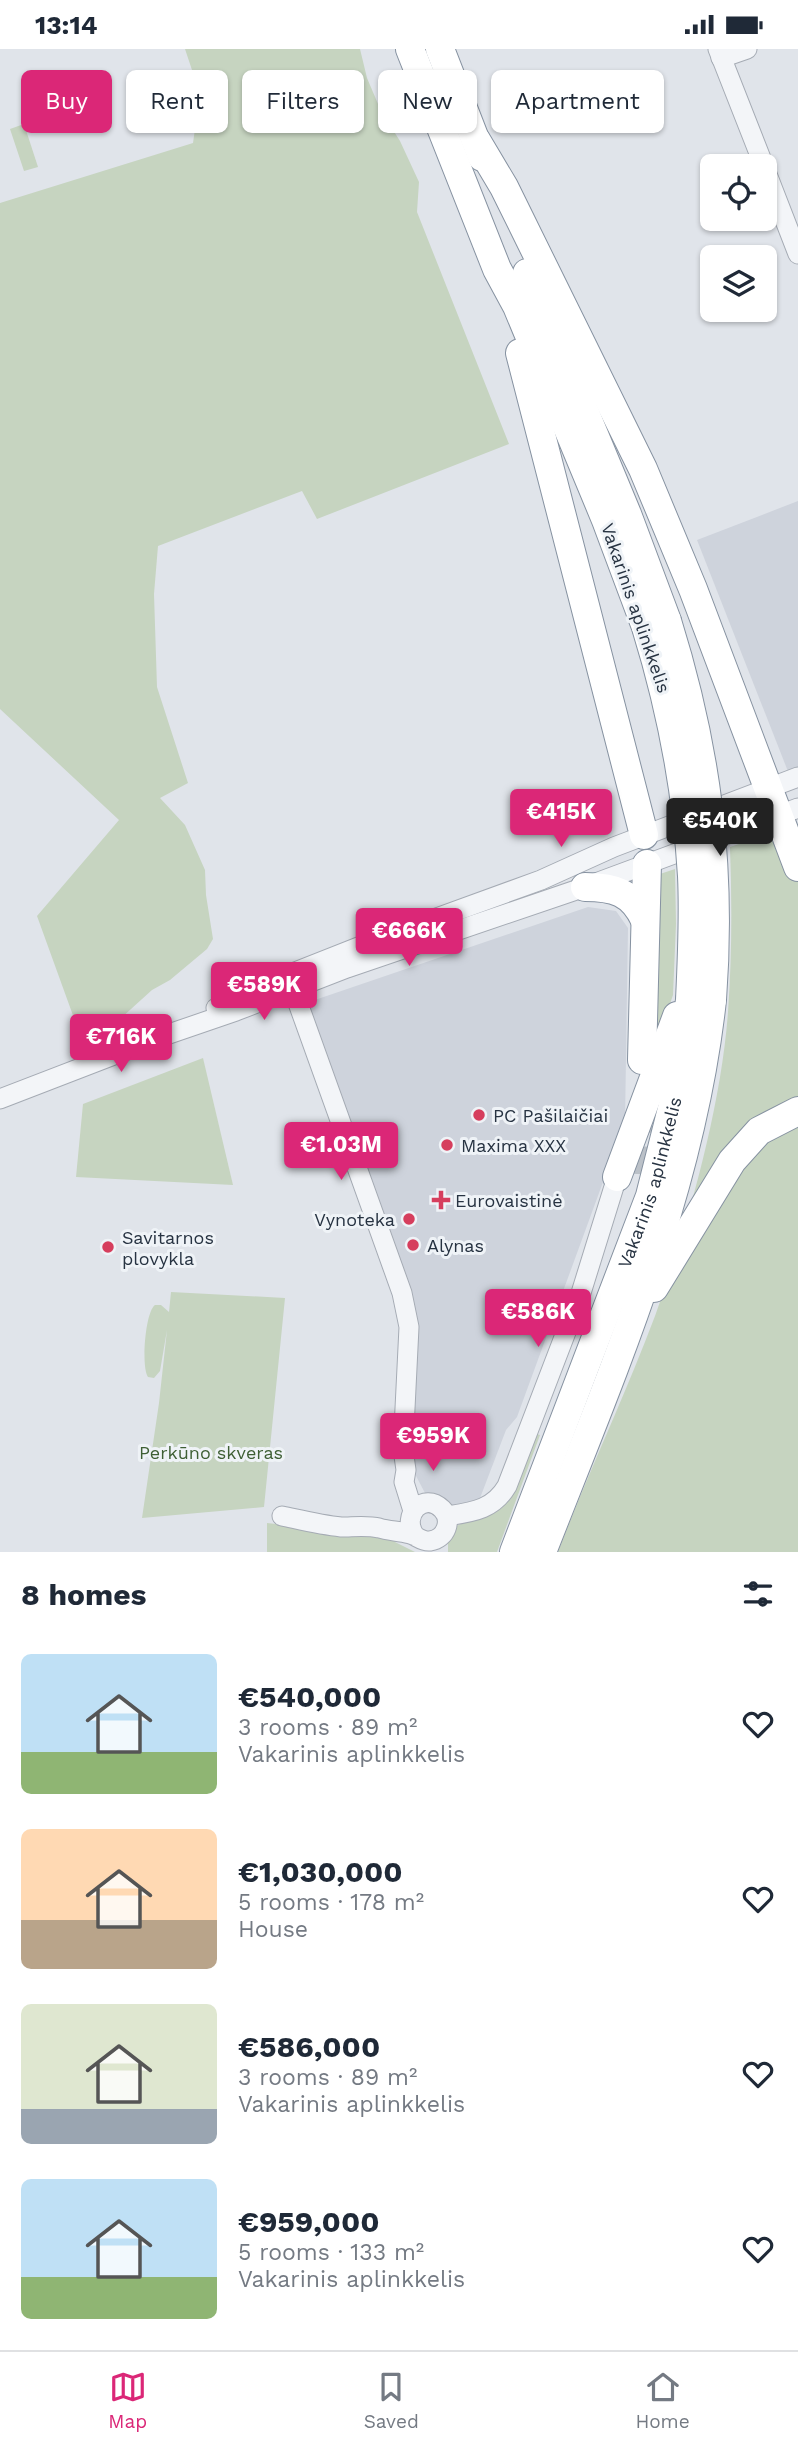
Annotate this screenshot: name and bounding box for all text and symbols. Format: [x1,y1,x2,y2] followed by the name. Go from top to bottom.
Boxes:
[35,10,97,40] text: 13:14
[21,70,112,133] chip: Buy
[126,70,228,133] chip: Rent
[242,70,364,133] chip: Filters
[378,70,477,133] chip: New
[491,70,664,133] chip: Apartment
[700,154,777,322] map controls
[700,154,777,231] button: locate
[700,245,777,322] button: layers
[597,521,675,695] street label: Vakarinis aplinkkelis
[512,789,610,849] pin: €415K
[526,798,596,825] text: €415K
[671,799,769,858] pin: €540K
[682,807,758,834] text: €540K
[360,909,458,968] pin: €666K
[372,917,446,944] text: €666K
[215,963,313,1022] pin: €589K
[227,971,301,998] text: €589K
[72,1014,170,1074] pin: €716K
[86,1023,156,1050] text: €716K
[613,1095,685,1271] street label: Vakarinis aplinkkelis
[493,1105,608,1126] place label: PC Pašilaičiai
[471,1107,487,1123] marker: PC Pašilaičiai
[284,1123,398,1182] pin: €1.03M
[300,1131,382,1158] text: €1.03M
[461,1135,566,1156] place label: Maxima XXX
[439,1137,455,1153] marker: Maxima XXX
[455,1190,563,1211] place label: Eurovaistinė
[433,1192,449,1208] marker: Eurovaistinė
[314,1209,395,1230] place label: Vynoteka
[401,1211,417,1227] marker: Vynoteka
[122,1227,214,1269] place label: Savitarnos plovykla
[427,1235,484,1256] place label: Alynas
[405,1237,421,1253] marker: Alynas
[100,1239,116,1255] marker: Savitarnos plovykla
[489,1289,587,1349] pin: €586K
[501,1298,575,1325] text: €586K
[384,1413,482,1473] pin: €959K
[396,1422,470,1449] text: €959K
[139,1442,283,1463] park label: Perkūno skveras
[739,1575,777,1613] icon: filters
[21,1577,147,1612] text: 8 homes
[238,1679,381,1714] text: €540,000
[77,1682,161,1766] icon: home
[739,1705,777,1743] icon: heart
[238,1714,417,1741] text: 3 rooms · 89 m²
[238,1741,465,1768] text: Vakarinis aplinkkelis
[238,1854,403,1889] text: €1,030,000
[77,1857,161,1941] icon: home
[739,1880,777,1918] icon: heart
[238,1889,424,1916] text: 5 rooms · 178 m²
[238,1916,308,1943] text: House
[238,2029,380,2064] text: €586,000
[77,2032,161,2116] icon: home
[739,2055,777,2093] icon: heart
[238,2064,417,2091] text: 3 rooms · 89 m²
[238,2091,465,2118] text: Vakarinis aplinkkelis
[238,2204,380,2239] text: €959,000
[77,2207,161,2291] icon: home
[739,2230,777,2268] icon: heart
[238,2239,424,2266] text: 5 rooms · 133 m²
[238,2266,465,2293] text: Vakarinis aplinkkelis
[108,2368,147,2433] tab: Map
[364,2368,419,2433] tab: Saved
[635,2368,690,2433] tab: Home

